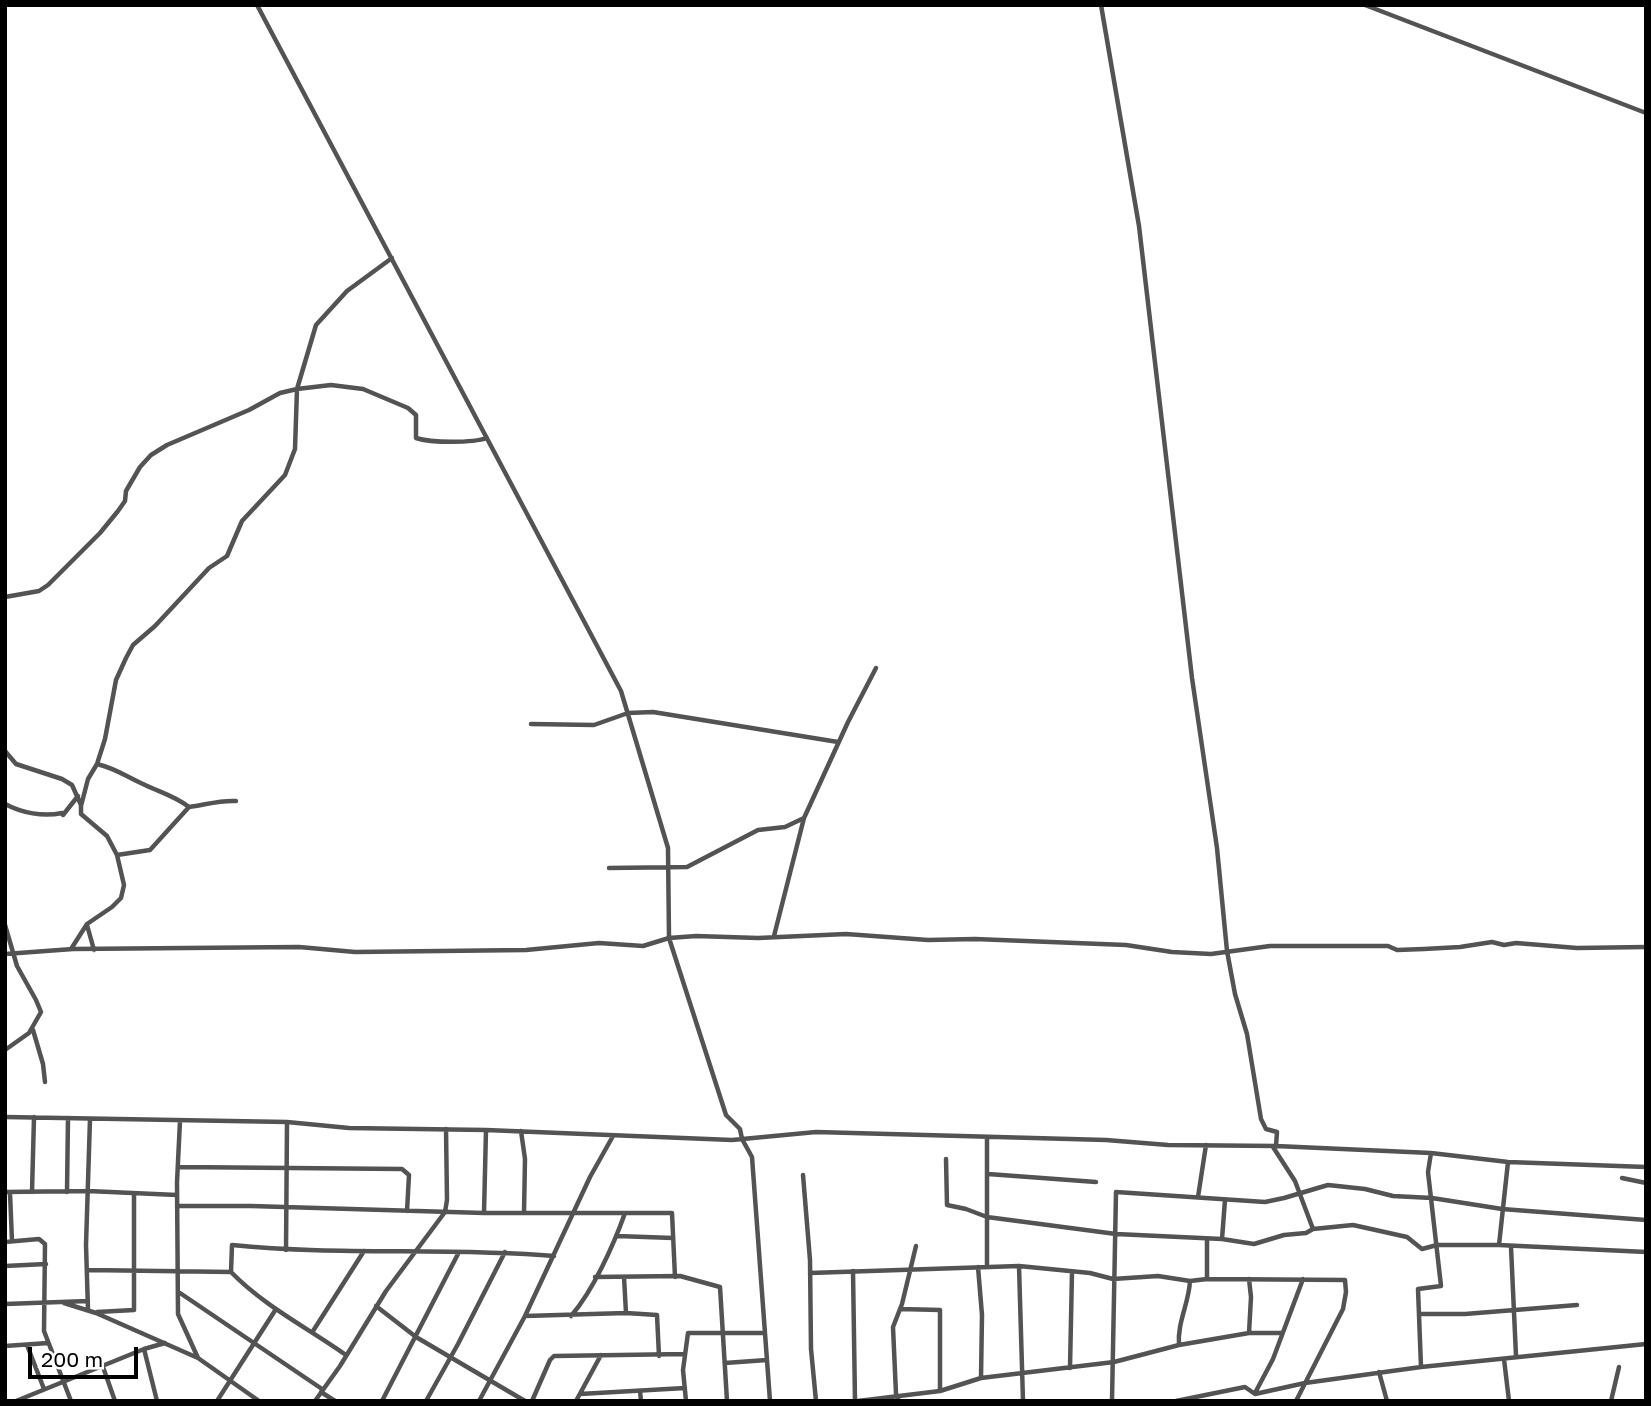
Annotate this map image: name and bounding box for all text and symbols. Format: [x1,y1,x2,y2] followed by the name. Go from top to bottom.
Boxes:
[32,1332,142,1376] scale bar
[41,1346,103,1372] text: 200 m

